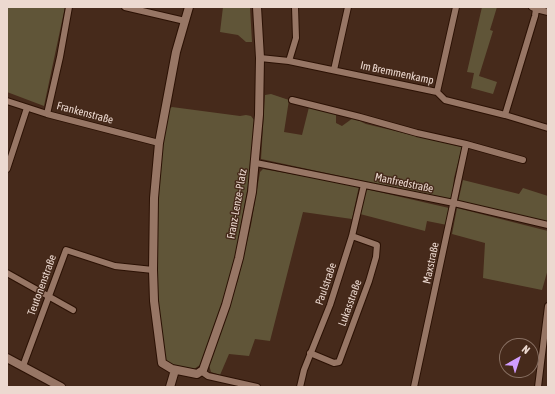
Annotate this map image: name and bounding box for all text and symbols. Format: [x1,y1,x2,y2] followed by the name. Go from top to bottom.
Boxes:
[359,59,435,87] street label: Im Bremmenkamp
[55,99,115,127] street label: Frankenstraße
[224,168,250,240] street label: Franz-Lenze-Platz
[373,170,435,196] street label: Manfredstraße
[420,241,442,285] street label: Maxstraße
[25,253,59,317] street label: Teutonenstraße
[313,261,339,307] street label: Paulstraße
[335,278,365,328] street label: Lukasstraße
[499,338,539,378] north arrow
[520,343,532,356] text: N

